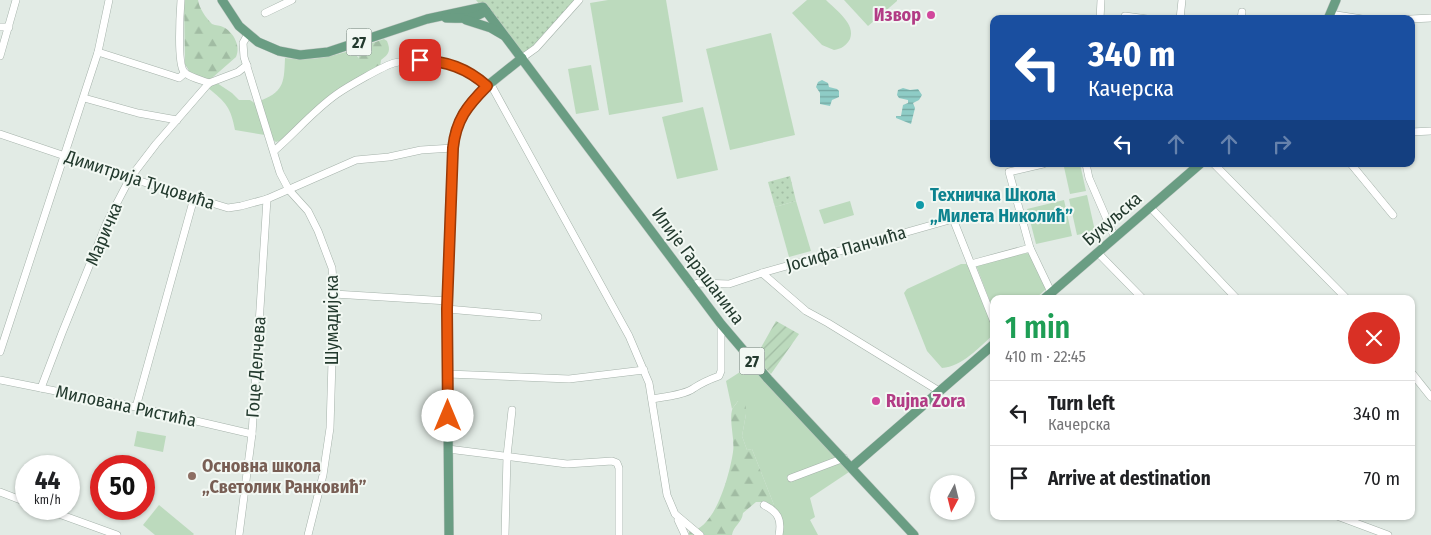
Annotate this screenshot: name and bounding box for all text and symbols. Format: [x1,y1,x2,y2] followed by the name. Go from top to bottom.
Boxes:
[874,4,921,26] place label: Извор
[925,9,937,21] marker: Извор
[346,28,372,56] road number: 27
[1088,33,1176,75] text: 340 m
[1005,35,1070,100] icon: left
[399,39,441,81] pin
[406,46,434,74] icon: arrive
[1088,75,1174,102] text: Качерска
[1109,130,1137,158] icon: left
[1162,130,1190,158] icon: ahead
[1215,130,1243,158] icon: ahead
[1268,130,1296,158] icon: right
[61,145,218,215] street label: Димитрија Туцовића
[930,184,1073,227] place label: Техничка Школа „Милета Николић”
[1078,187,1146,251] street label: Букуљска
[81,199,127,269] street label: Маричка
[914,199,926,211] marker: Техничка Школа „Милета Николић”
[647,203,749,329] street label: Илије Гарашанина
[783,221,909,277] street label: Јосифа Панчића
[321,275,343,365] street label: Шумадијска
[1005,310,1070,346] text: 1 min
[1348,312,1400,364] button: close
[241,315,271,419] street label: Гоце Делчева
[1005,347,1086,366] text: 410 m · 22:45
[740,348,764,374] road number: 27
[54,380,199,432] street label: Милована Ристића
[421,389,473,441] position arrow
[886,390,965,412] place label: Rujna Zora
[1048,392,1115,415] text: Turn left
[870,395,882,407] marker: Rujna Zora
[1005,399,1033,427] icon: left
[1353,402,1400,425] text: 340 m
[1048,415,1111,434] text: Качерска
[90,455,155,520] speed limit sign: 50
[202,455,367,498] place label: Основна школа „Светолик Ранковић”
[1005,464,1033,492] icon: arrive
[35,466,60,496] text: 44
[1048,467,1211,490] text: Arrive at destination
[1364,467,1400,490] text: 70 m
[186,470,198,482] marker: Основна школа „Светолик Ранковић”
[930,475,975,520] north arrow
[930,475,975,520] map controls
[34,493,61,507] text: km/h

